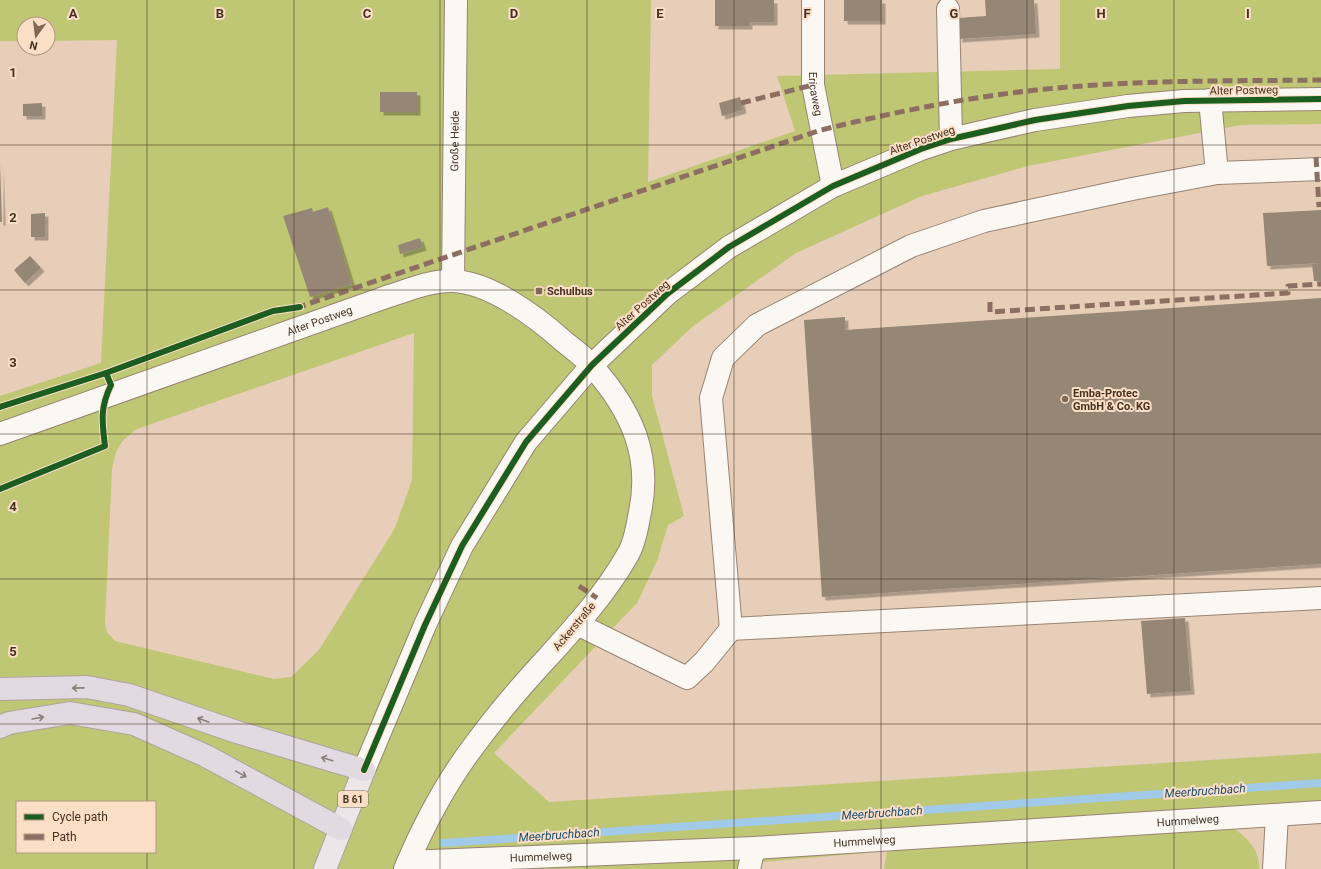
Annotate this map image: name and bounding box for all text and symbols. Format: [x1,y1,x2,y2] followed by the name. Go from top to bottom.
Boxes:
[69,6,78,21] text: A
[216,6,224,21] text: B
[363,6,372,21] text: C
[510,6,518,21] text: D
[656,6,664,21] text: E
[803,6,811,21] text: F
[950,6,959,21] text: G
[1096,6,1106,21] text: H
[1246,6,1250,21] text: I
[16,16,56,56] north arrow
[28,38,39,52] text: N
[9,65,17,80] text: 1
[806,72,825,117] street label: Ericaweg
[1210,83,1278,98] street label: Alter Postweg
[448,110,462,172] street label: Große Heide
[888,123,957,158] street label: Alter Postweg
[9,210,17,225] text: 2
[613,278,672,333] street label: Alter Postweg
[547,285,593,298] place label: Schulbus
[534,286,544,296] marker: Schulbus
[285,304,354,339] street label: Alter Postweg
[9,355,17,370] text: 3
[1073,387,1150,413] place label: Emba-Protec GmbH & Co. KG
[1060,394,1070,404] marker: Emba-Protec GmbH & Co. KG
[9,499,17,514] text: 4
[550,599,598,653] street label: Ackerstraße
[9,644,17,659] text: 5
[72,684,85,691] one-way arrow
[31,714,44,722] one-way arrow
[197,715,209,723] one-way arrow
[321,755,334,762] one-way arrow
[234,771,246,779] one-way arrow
[1164,781,1246,801] water label: Meerbruchbach
[338,791,368,807] road number: B 61
[16,801,156,853] legend
[841,803,923,823] water label: Meerbruchbach
[52,810,108,824] text: Cycle path
[1156,812,1219,829] street label: Hummelweg
[518,825,600,845] water label: Meerbruchbach
[52,830,77,844] text: Path
[833,833,896,850] street label: Hummelweg
[510,849,572,865] street label: Hummelweg

